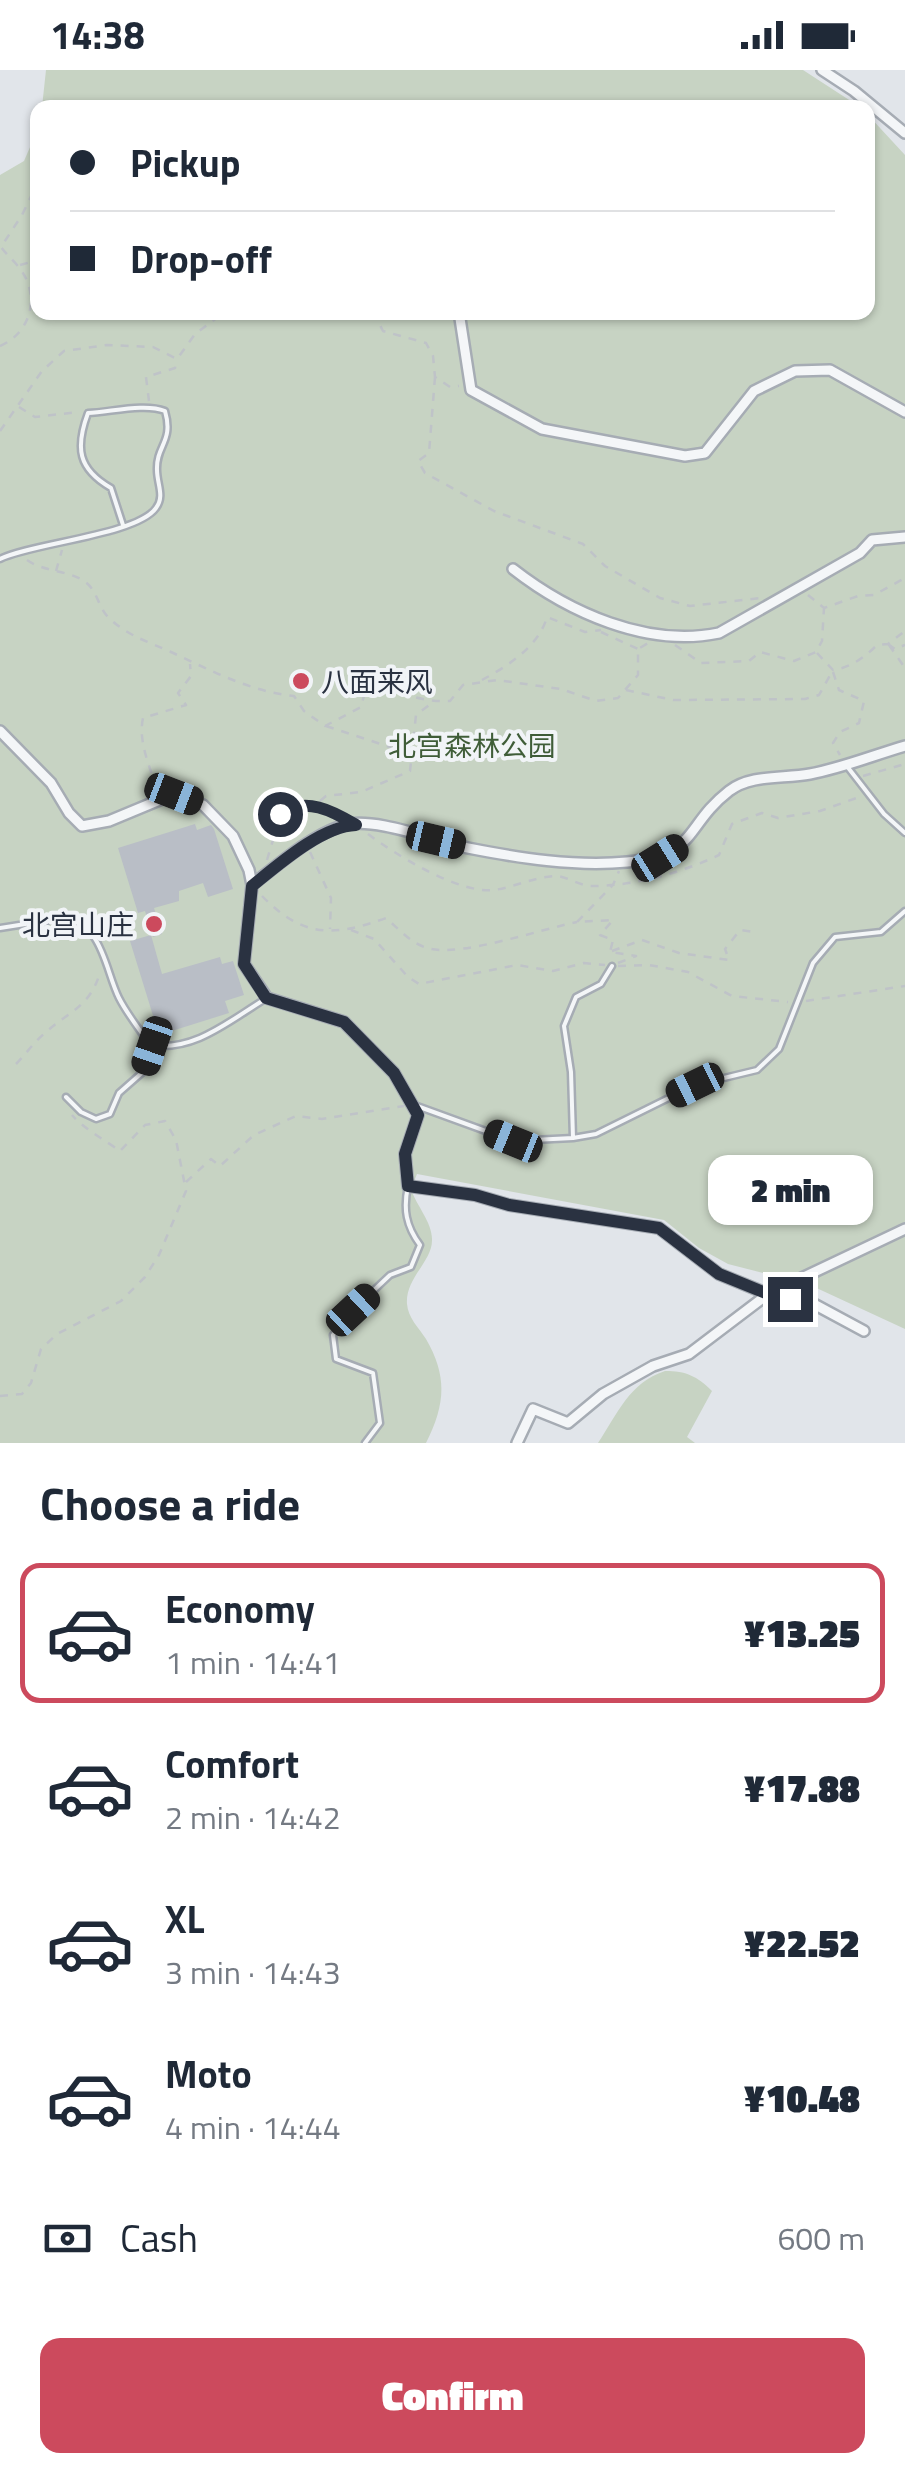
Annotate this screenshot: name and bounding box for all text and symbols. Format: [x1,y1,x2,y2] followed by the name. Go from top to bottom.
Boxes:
[50,6,145,64] text: 14:38
[130,134,240,192] text: Pickup
[130,230,272,288] text: Drop-off
[321,660,433,703] place label: 八面来风
[290,670,312,692] marker: 八面来风
[388,724,556,767] park label: 北宫森林公园
[141,769,207,819] car
[258,792,303,837] route start
[403,819,469,861] car
[627,829,693,887] car
[22,903,134,946] place label: 北宫山庄
[143,913,165,935] marker: 北宫山庄
[128,1013,176,1079] car
[661,1058,729,1112] car
[480,1116,546,1166] car
[708,1154,872,1224] callout: 2 min
[751,1166,830,1214] text: 2 min
[768,1277,813,1322] route end
[321,1279,385,1341] car
[40,1469,300,1537] text: Choose a ride
[165,1580,315,1638] text: Economy
[45,1588,135,1678] icon: car
[744,1604,860,1662] text: ¥13.25
[165,1638,341,1686] text: 1 min · 14:41
[165,1735,299,1793] text: Comfort
[45,1743,135,1833] icon: car
[744,1759,860,1817] text: ¥17.88
[165,1793,341,1841] text: 2 min · 14:42
[165,1890,205,1948] text: XL
[45,1898,135,1988] icon: car
[744,1914,860,1972] text: ¥22.52
[165,1948,341,1996] text: 3 min · 14:43
[165,2045,252,2103] text: Moto
[45,2053,135,2143] icon: car
[744,2069,860,2127] text: ¥10.48
[165,2103,341,2151] text: 4 min · 14:44
[120,2209,198,2267] text: Cash
[40,2211,95,2266] icon: cash
[777,2214,865,2262] text: 600 m
[40,2338,865,2453] button: Confirm

